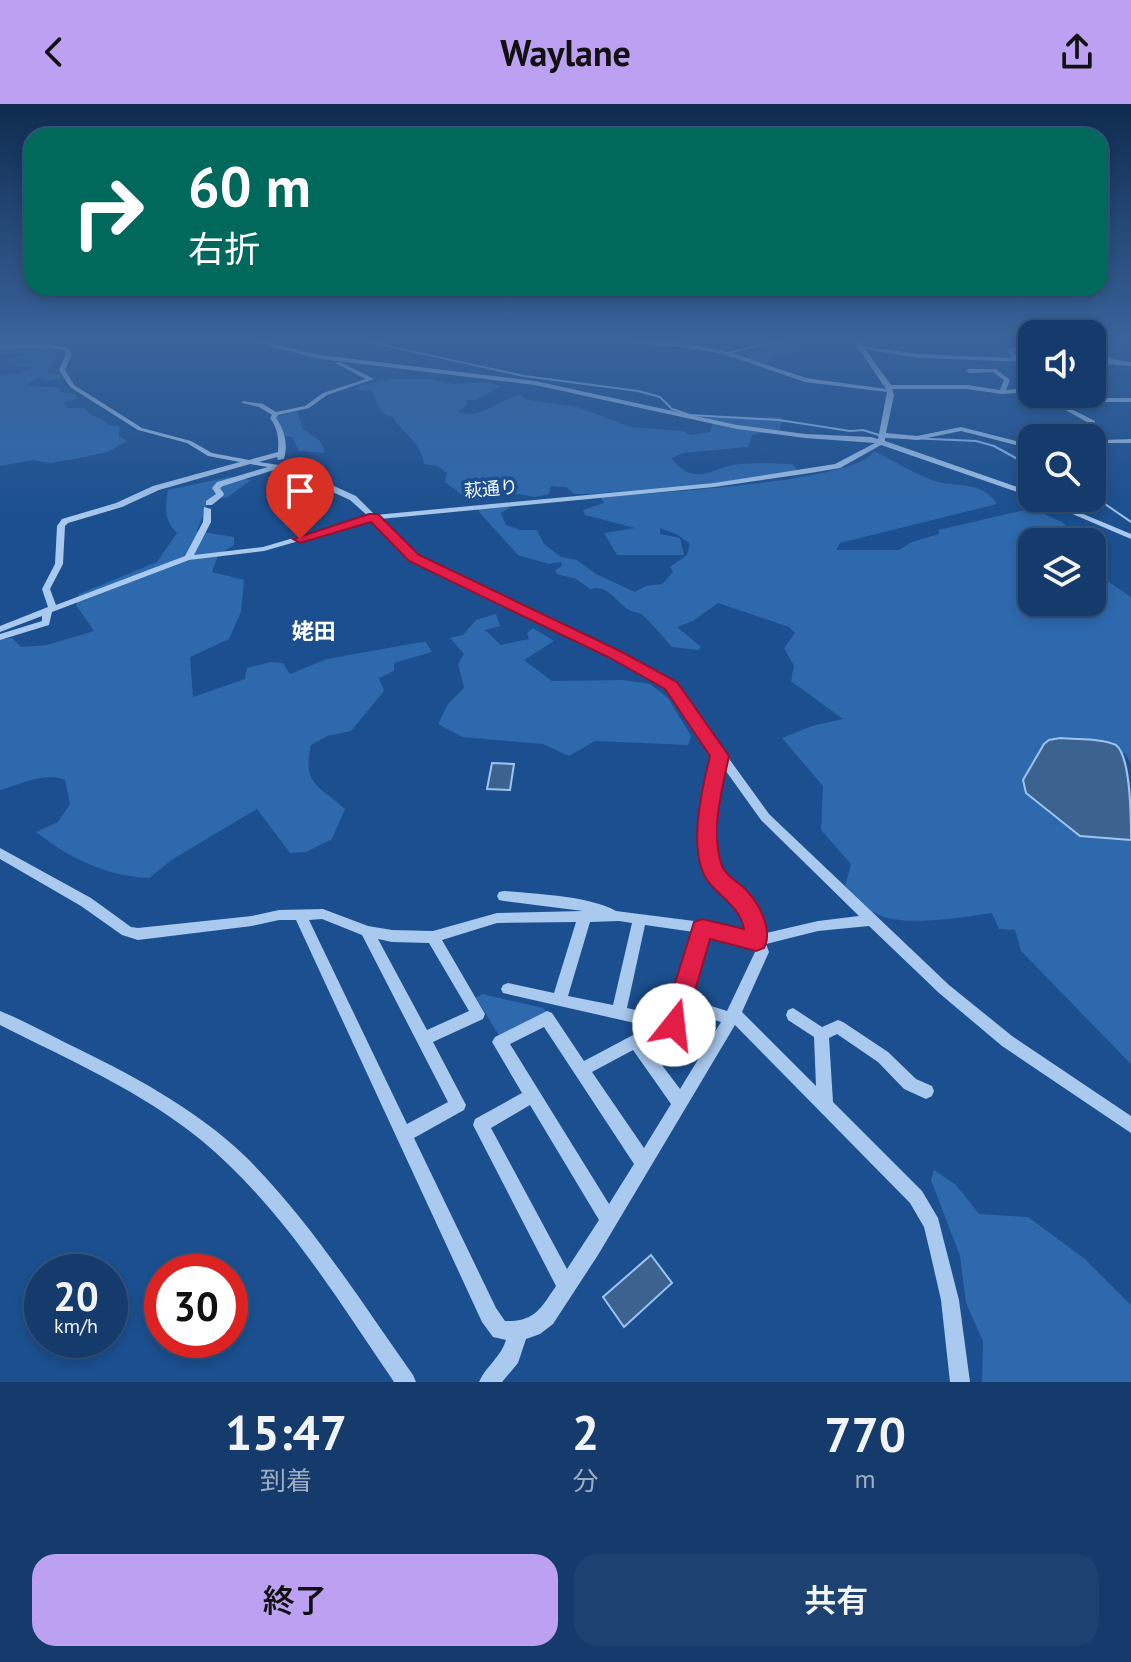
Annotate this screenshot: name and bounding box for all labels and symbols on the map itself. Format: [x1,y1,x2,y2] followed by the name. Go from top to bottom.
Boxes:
[266,457,334,539] pin
[463,475,519,502] street label: 萩通り
[292,617,336,645] district label: 姥田
[632,983,716,1067] position arrow
[144,1254,248,1358] speed limit sign: 30

